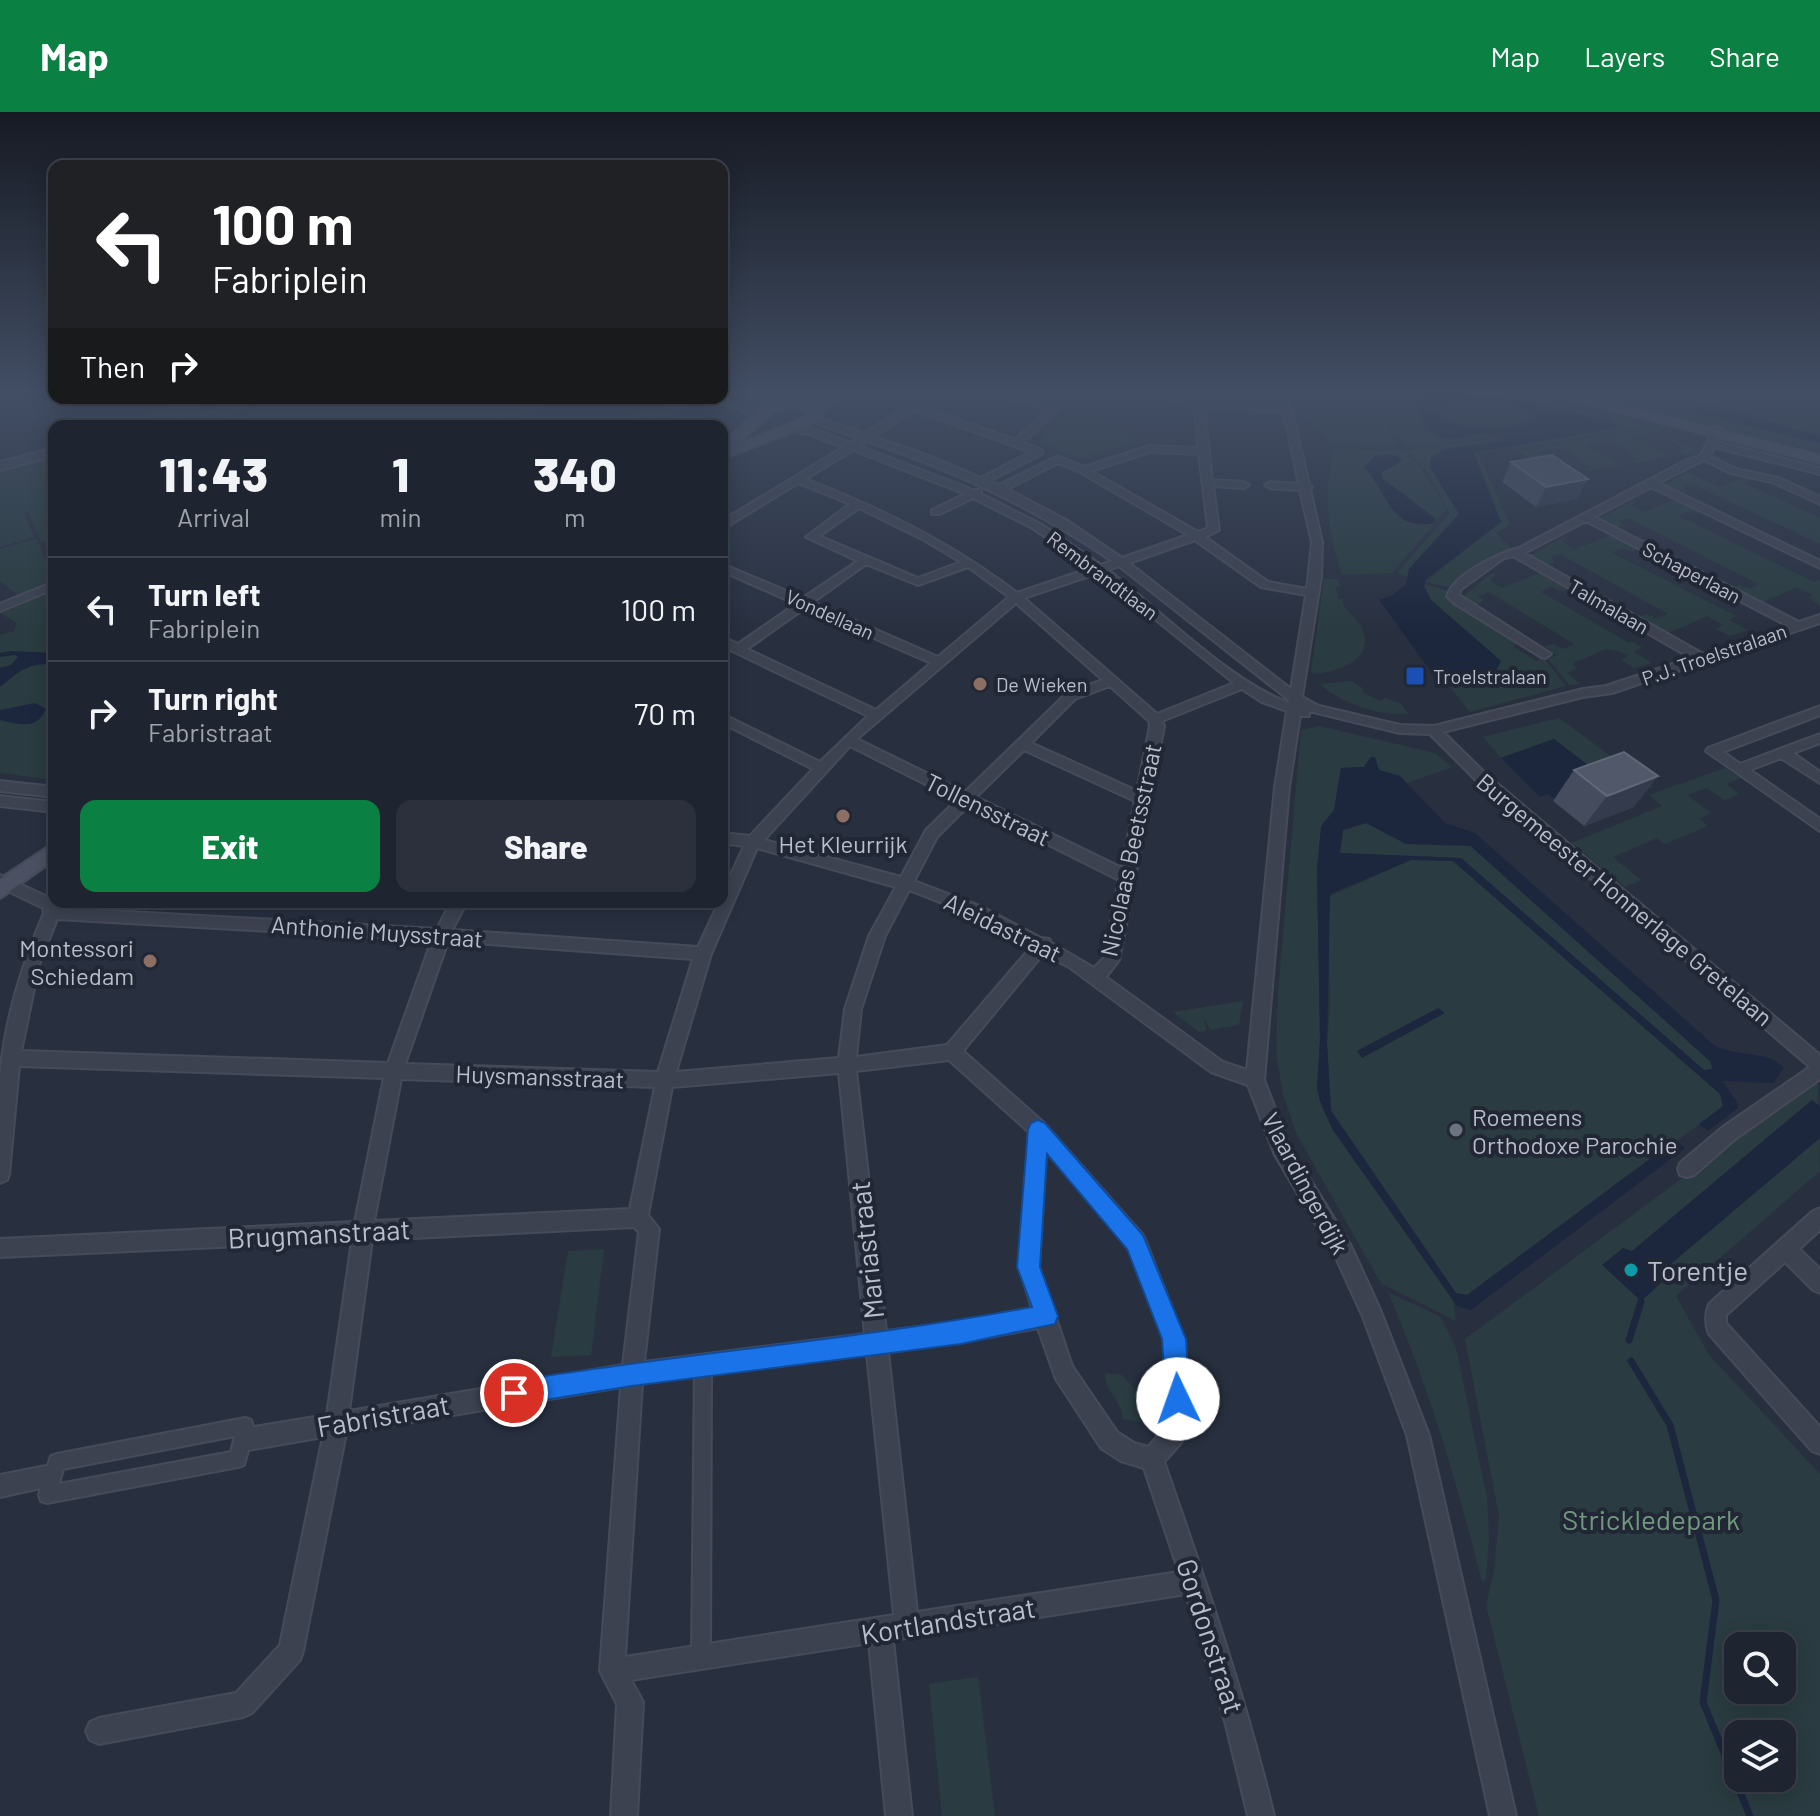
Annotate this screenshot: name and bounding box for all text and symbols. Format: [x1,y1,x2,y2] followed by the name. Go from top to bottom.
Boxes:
[40,33,109,79] text: Map
[1490,39,1540,73] text: Map
[1584,39,1665,73] text: Layers
[1709,39,1780,73] text: Share
[212,189,354,256] text: 100 m
[80,192,184,296] icon: left
[212,257,368,300] text: Fabriplein
[161,344,205,388] icon: right
[80,348,145,384] text: Then
[159,444,268,502] text: 11:43
[392,444,409,502] text: 1
[533,444,617,502] text: 340
[177,501,250,532] text: Arrival
[379,501,422,532] text: min
[564,501,586,532] text: m
[1043,526,1163,624] street label: Rembrandtlaan
[1639,536,1745,608] street label: Schaperlaan
[1565,573,1653,639] street label: Talmalaan
[148,576,261,612] text: Turn left
[782,584,878,644] street label: Vondellaan
[80,587,124,631] icon: left
[621,591,696,627] text: 100 m
[148,612,260,643] text: Fabriplein
[1639,618,1789,690] street label: P.J. Troelstralaan
[1433,664,1547,688] place label: Troelstralaan
[1404,665,1426,687] marker: Troelstralaan
[996,672,1087,696] place label: De Wieken
[971,675,989,693] marker: De Wieken
[148,680,278,716] text: Turn right
[80,691,124,735] icon: right
[634,695,696,731] text: 70 m
[148,716,273,747] text: Fabristraat
[1093,741,1167,959] street label: Nicolaas Beetsstraat
[921,766,1055,852] street label: Tollensstraat
[1471,767,1779,1031] street label: Burgemeester Honnerlage Gretelaan
[80,800,380,892] button: Exit
[396,800,696,892] button: Share
[834,807,852,825] marker: Het Kleurrijk
[778,829,908,858] place label: Het Kleurrijk
[940,886,1066,968] street label: Aleidastraat
[270,909,484,953] street label: Anthonie Muysstraat
[19,933,134,990] place label: Montessori Schiedam
[141,952,159,970] marker: Montessori Schiedam
[455,1059,625,1093] street label: Huysmansstraat
[1472,1102,1677,1159] place label: Roemeens Orthodoxe Parochie
[1256,1107,1356,1259] street label: Vlaardingerdijk
[1447,1121,1465,1139] marker: Roemeens Orthodoxe Parochie
[842,1179,890,1321] street label: Mariastraat
[227,1211,411,1255] street label: Brugmanstraat
[1647,1253,1748,1287] place label: Torentje
[1622,1261,1640,1279] marker: Torentje
[1136,1357,1220,1441] position arrow
[480,1359,548,1427] pin
[492,1371,536,1415] icon: arrive
[314,1387,452,1443] street label: Fabristraat
[1562,1502,1740,1536] park label: Strickledepark
[1170,1554,1252,1718] street label: Gordonstraat
[858,1589,1038,1651] street label: Kortlandstraat
[1724,1632,1796,1792] map controls
[1724,1632,1796,1704] button: search
[1724,1720,1796,1792] button: layers

